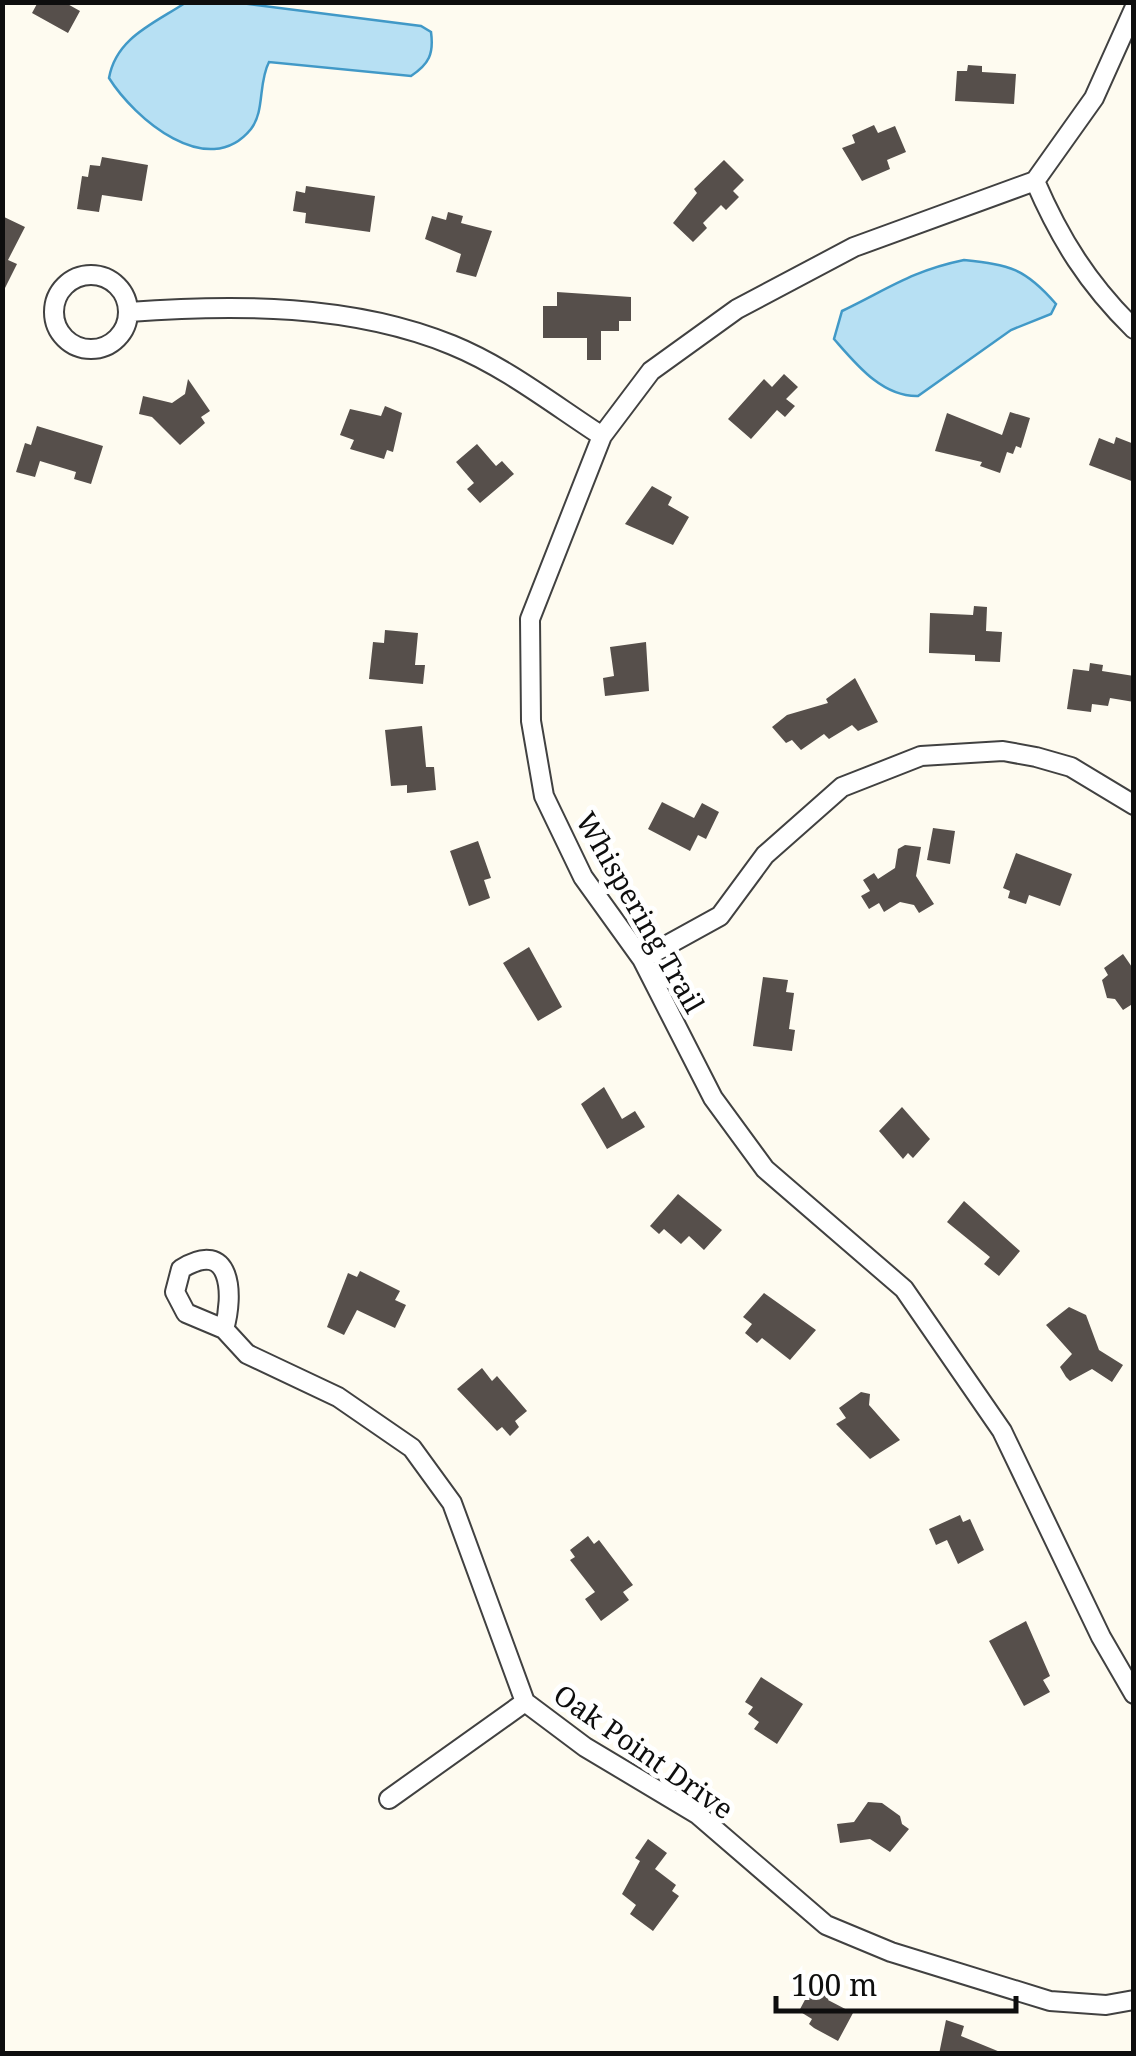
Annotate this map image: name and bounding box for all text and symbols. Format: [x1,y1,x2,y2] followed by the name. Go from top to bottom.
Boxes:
[568,804,714,1020] street label: Whispering Trail
[547,1675,741,1827] street label: Oak Point Drive
[776,1951,1016,2013] scale bar
[791,1964,877,2005] text: 100 m

